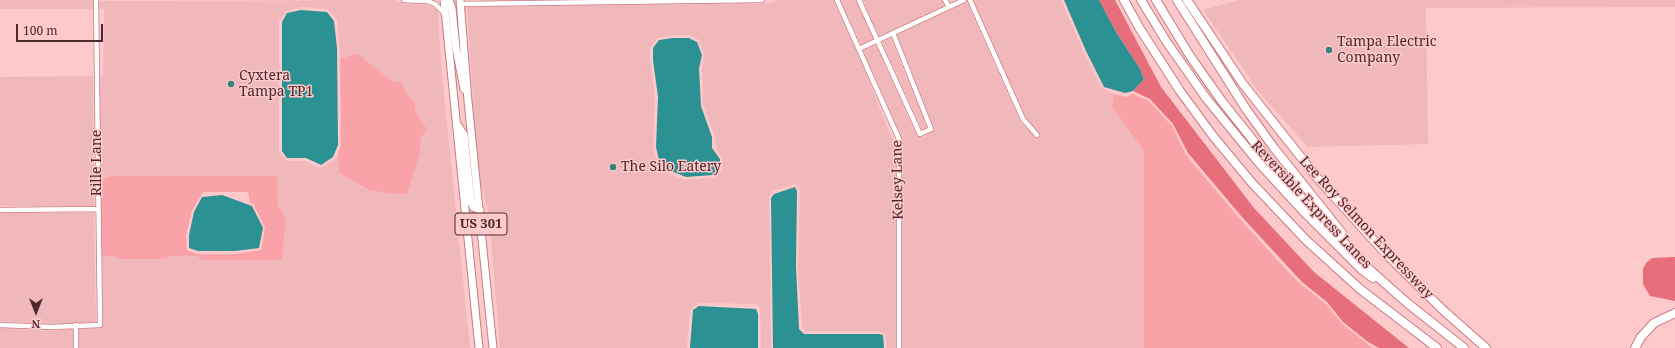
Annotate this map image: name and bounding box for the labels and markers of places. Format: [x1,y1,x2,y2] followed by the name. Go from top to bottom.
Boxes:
[1337,34,1437,66] place label: Tampa Electric Company
[1324,45,1334,55] marker: Tampa Electric Company
[239,68,313,100] place label: Cyxtera Tampa TP1
[226,79,236,89] marker: Cyxtera Tampa TP1
[621,159,721,175] place label: The Silo Eatery
[608,162,618,172] marker: The Silo Eatery

